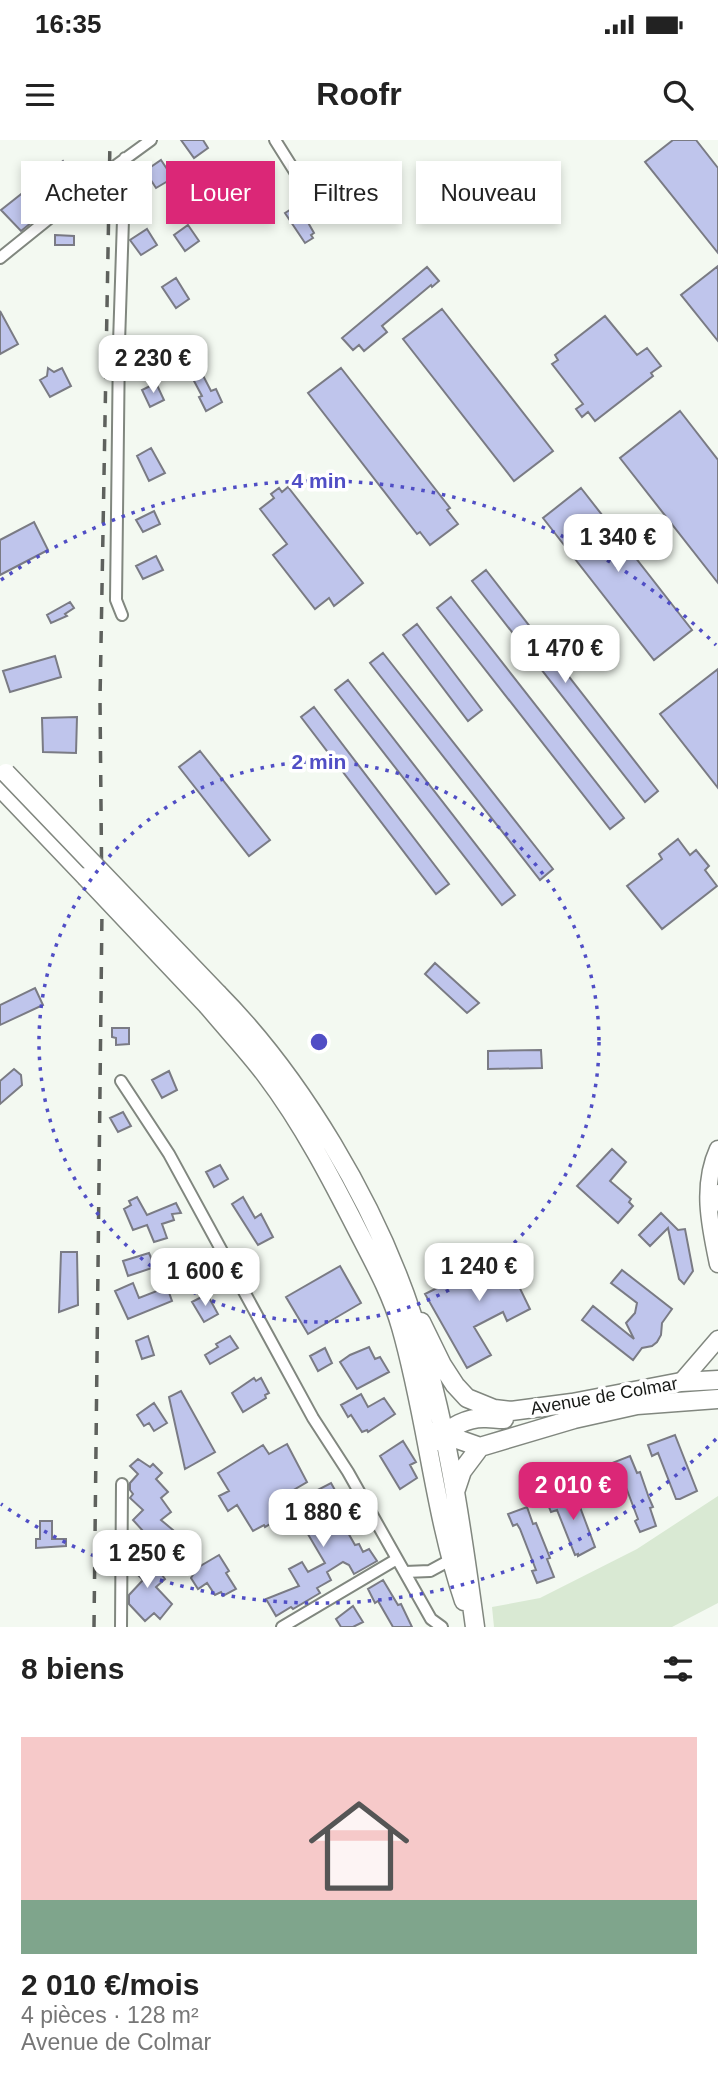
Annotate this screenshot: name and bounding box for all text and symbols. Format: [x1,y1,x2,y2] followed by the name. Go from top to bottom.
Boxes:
[35,9,102,39] text: 16:35
[21,76,59,114] icon: menu
[316,76,402,112] text: Roofr
[659,76,697,114] icon: search
[21,161,152,224] chip: Acheter
[166,161,275,224] chip: Louer
[289,161,402,224] chip: Filtres
[416,161,561,224] chip: Nouveau
[88,336,218,395] pin: 2 230 €
[115,345,191,371] text: 2 230 €
[292,469,346,492] text: 4 min
[553,514,683,574] pin: 1 340 €
[580,524,656,550] text: 1 340 €
[500,626,630,685] pin: 1 470 €
[527,635,603,661] text: 1 470 €
[292,750,346,773] text: 2 min
[307,1030,331,1054] centre of rings
[414,1244,544,1303] pin: 1 240 €
[140,1248,270,1308] pin: 1 600 €
[441,1253,517,1279] text: 1 240 €
[167,1258,243,1284] text: 1 600 €
[529,1373,679,1419] street label: Avenue de Colmar
[508,1462,638,1522] pin: 2 010 €
[535,1472,611,1498] text: 2 010 €
[258,1490,388,1549] pin: 1 880 €
[285,1499,361,1525] text: 1 880 €
[82,1530,212,1590] pin: 1 250 €
[109,1540,185,1566] text: 1 250 €
[659,1650,697,1688] icon: filters
[21,1652,124,1685] text: 8 biens
[296,1783,422,1909] icon: home
[21,1968,199,2001] text: 2 010 €/mois
[21,2002,199,2028] text: 4 pièces · 128 m²
[21,2029,211,2055] text: Avenue de Colmar

